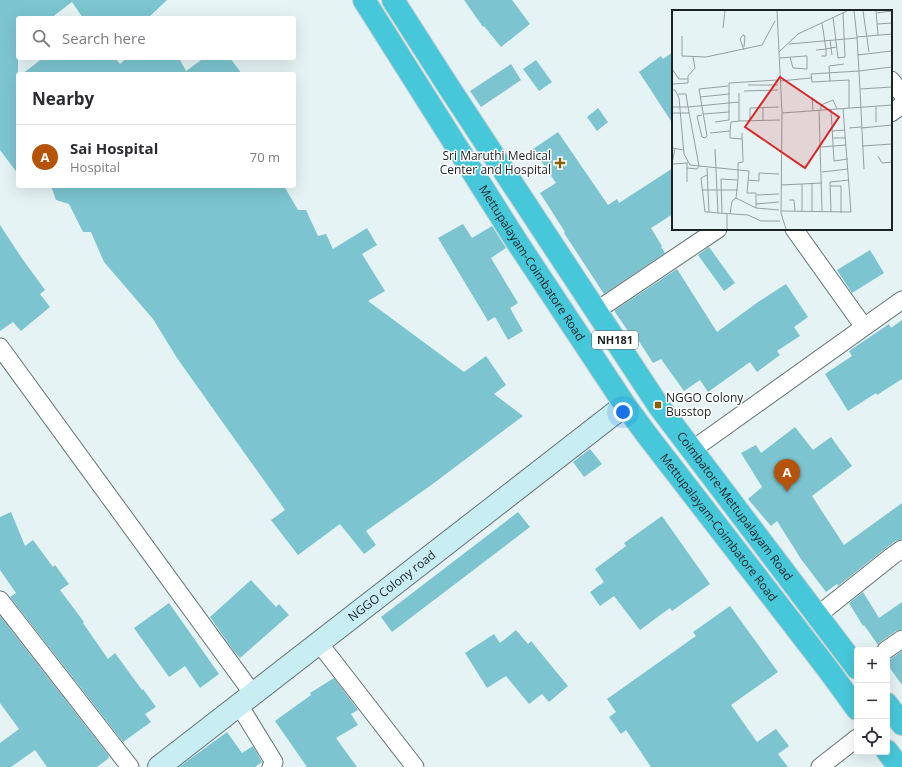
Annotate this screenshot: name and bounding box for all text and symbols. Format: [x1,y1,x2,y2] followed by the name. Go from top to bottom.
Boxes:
[672,10,892,230] inset map
[16,16,296,60] search box
[30,27,52,49] icon: search
[62,28,146,48] text: Search here
[32,87,94,110] text: Nearby
[70,138,158,158] text: Sai Hospital
[440,147,551,178] place label: Sri Maruthi Medical Center and Hospital
[41,148,49,166] text: A
[250,148,280,166] text: 70 m
[554,157,566,169] marker: Sri Maruthi Medical Center and Hospital
[70,158,120,176] text: Hospital
[475,182,589,344] street label: Mettupalayam-Coimbatore Road
[592,331,638,349] road number: NH181
[666,389,744,420] place label: NGGO Colony Busstop
[653,400,663,410] marker: NGGO Colony Busstop
[613,402,633,422] your location
[673,428,797,584] street label: Coimbatore-Mettupalayam Road
[656,450,781,605] street label: Mettupalayam-Coimbatore Road
[774,459,800,492] pin: A
[344,546,439,625] street label: NGGO Colony road
[854,647,890,755] map controls
[854,647,890,683] button: +
[854,683,890,719] button: −
[854,719,890,755] button: locate

